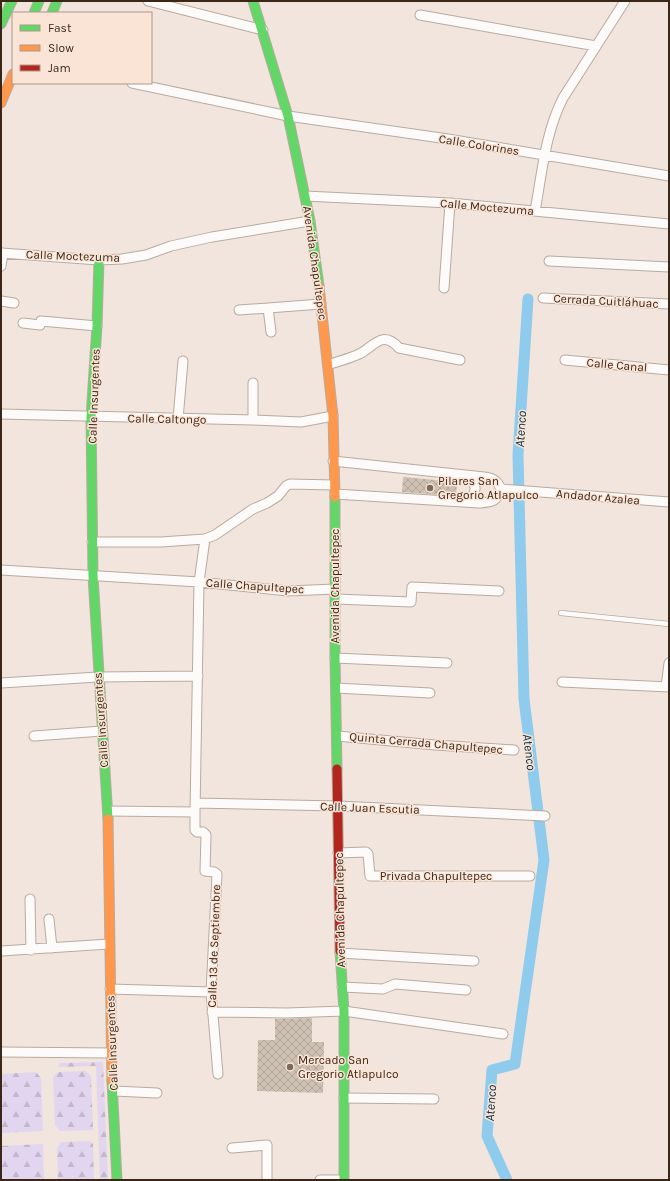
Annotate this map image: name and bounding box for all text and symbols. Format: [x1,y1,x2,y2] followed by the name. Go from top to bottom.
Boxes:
[12,12,152,84] legend
[48,21,72,35] text: Fast
[48,41,74,55] text: Slow
[48,61,71,75] text: Jam
[438,132,520,158] street label: Calle Colorines
[440,196,534,218] street label: Calle Moctezuma
[300,205,330,321] street label: Avenida Chapultepec
[26,247,120,265] street label: Calle Moctezuma
[553,291,659,311] street label: Cerrada Cuitláhuac
[85,348,103,444] street label: Calle Insurgentes
[586,355,648,375] street label: Calle Canal
[512,410,529,448] water label: Atenco
[128,411,206,427] street label: Calle Caltongo
[438,474,539,502] place label: Pilares San Gregorio Atlapulco
[425,483,435,493] marker: Pilares San Gregorio Atlapulco
[556,486,640,508] street label: Andador Azalea
[328,528,342,644] street label: Avenida Chapultepec
[205,576,305,596] street label: Calle Chapultepec
[91,672,111,768] street label: Calle Insurgentes
[349,729,503,757] street label: Quinta Cerrada Chapultepec
[520,733,539,772] water label: Atenco
[320,799,420,817] street label: Calle Juan Escutia
[332,852,348,968] street label: Avenida Chapultepec
[380,869,492,883] street label: Privada Chapultepec
[205,884,223,1008] street label: Calle 13 de Septiembre
[103,995,121,1091] street label: Calle Insurgentes
[298,1053,399,1081] place label: Mercado San Gregorio Atlapulco
[285,1062,295,1072] marker: Mercado San Gregorio Atlapulco
[482,1084,499,1122] water label: Atenco

